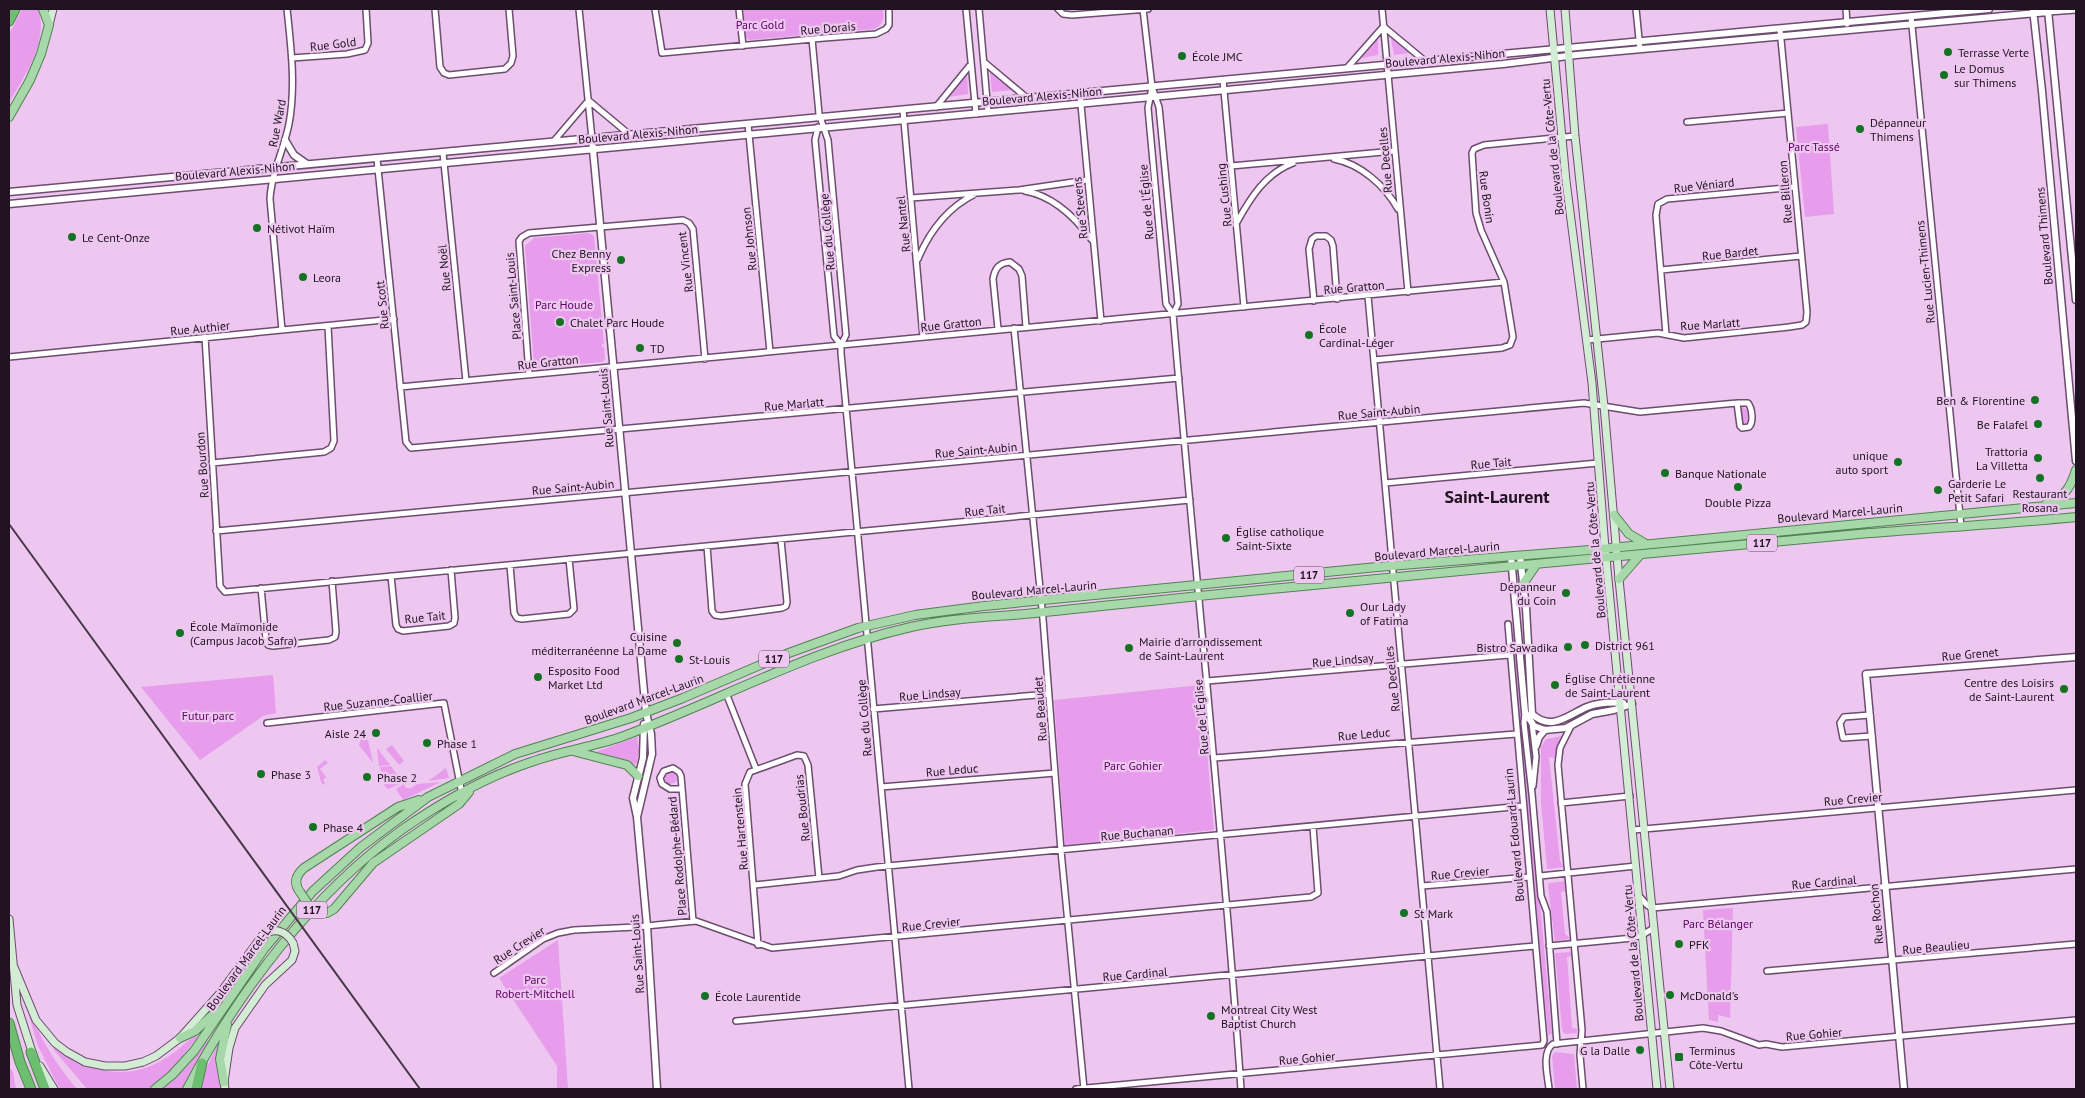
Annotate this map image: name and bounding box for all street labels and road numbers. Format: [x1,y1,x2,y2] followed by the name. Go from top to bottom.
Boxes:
[800,18,856,38] street label: Rue Dorais
[309,34,357,54] street label: Rue Gold
[1384,45,1506,71] street label: Boulevard Alexis-Nihon
[1537,78,1567,216] street label: Boulevard de la Côte-Vertu
[981,83,1103,109] street label: Boulevard Alexis-Nihon
[265,98,289,148] street label: Rue Ward
[577,121,699,147] street label: Boulevard Alexis-Nihon
[1375,126,1395,194] street label: Rue Decelles
[174,158,296,184] street label: Boulevard Alexis-Nihon
[1775,160,1795,224] street label: Rue Billeron
[1213,163,1235,227] street label: Rue Cushing
[1135,164,1157,240] street label: Rue de l'Église
[1476,170,1498,224] street label: Rue Bonin
[1673,174,1735,196] street label: Rue Véniard
[1069,176,1091,240] street label: Rue Stevens
[2032,186,2056,286] street label: Boulevard Thimens
[816,193,838,271] street label: Rue du Collège
[893,194,913,253] street label: Rue Nantel
[738,206,760,272] street label: Rue Johnson
[1912,220,1938,324] street label: Rue Lucien-Thimens
[674,231,696,293] street label: Rue Vincent
[434,243,454,292] street label: Rue Noël
[1701,243,1759,263] street label: Rue Bardet
[502,252,524,340] street label: Place Saint-Louis
[1323,277,1385,297] street label: Rue Gratton
[372,280,392,330] street label: Rue Scott
[920,313,982,335] street label: Rue Gratton
[1680,314,1740,334] street label: Rue Marlatt
[169,317,231,339] street label: Rue Authier
[517,351,579,373] street label: Rue Gratton
[595,368,617,448] street label: Rue Saint-Louis
[764,394,824,414] street label: Rue Marlatt
[1337,401,1421,423] street label: Rue Saint-Aubin
[192,431,212,499] street label: Rue Bourdon
[934,439,1018,461] street label: Rue Saint-Aubin
[1470,454,1512,472] street label: Rue Tait
[531,476,615,498] street label: Rue Saint-Aubin
[1582,481,1608,619] street label: Boulevard de la Côte-Vertu
[964,500,1006,520] street label: Rue Tait
[1777,500,1903,526] street label: Boulevard Marcel-Laurin
[1747,534,1777,552] road number: 117
[1374,538,1500,564] street label: Boulevard Marcel-Laurin
[1294,566,1324,584] road number: 117
[971,577,1097,603] street label: Boulevard Marcel-Laurin
[404,607,446,627] street label: Rue Tait
[1941,644,1999,664] street label: Rue Grenet
[1381,645,1403,713] street label: Rue Decelles
[1312,650,1375,670] street label: Rue Lindsay
[759,651,789,668] road number: 117
[582,670,706,728] street label: Boulevard Marcel-Laurin
[1030,676,1050,742] street label: Rue Beaudet
[853,679,875,757] street label: Rue du Collège
[1190,679,1212,755] street label: Rue de l'Église
[899,684,962,704] street label: Rue Lindsay
[323,688,433,714] street label: Rue Suzanne-Coallier
[1337,724,1391,744] street label: Rue Leduc
[925,760,979,780] street label: Rue Leduc
[1501,768,1527,902] street label: Boulevard Edouard-Laurin
[791,774,813,842] street label: Rue Boudrias
[729,787,751,871] street label: Rue Hartenstein
[1823,789,1883,809] street label: Rue Crevier
[664,796,690,916] street label: Place Rodolphe-Bédard
[1100,822,1174,844] street label: Rue Buchanan
[1430,863,1490,883] street label: Rue Crevier
[1791,872,1858,892] street label: Rue Cardinal
[1866,883,1886,945] street label: Rue Rochon
[1620,884,1646,1022] street label: Boulevard de la Côte-Vertu
[297,902,327,918] road number: 117
[203,903,289,1013] street label: Boulevard Marcel-Laurin
[901,913,961,935] street label: Rue Crevier
[627,914,647,994] street label: Rue Saint-Louis
[490,923,548,967] street label: Rue Crevier
[1902,937,1970,957] street label: Rue Beaulieu
[1102,964,1169,984] street label: Rue Cardinal
[1785,1024,1843,1044] street label: Rue Gohier
[1278,1048,1336,1068] street label: Rue Gohier

